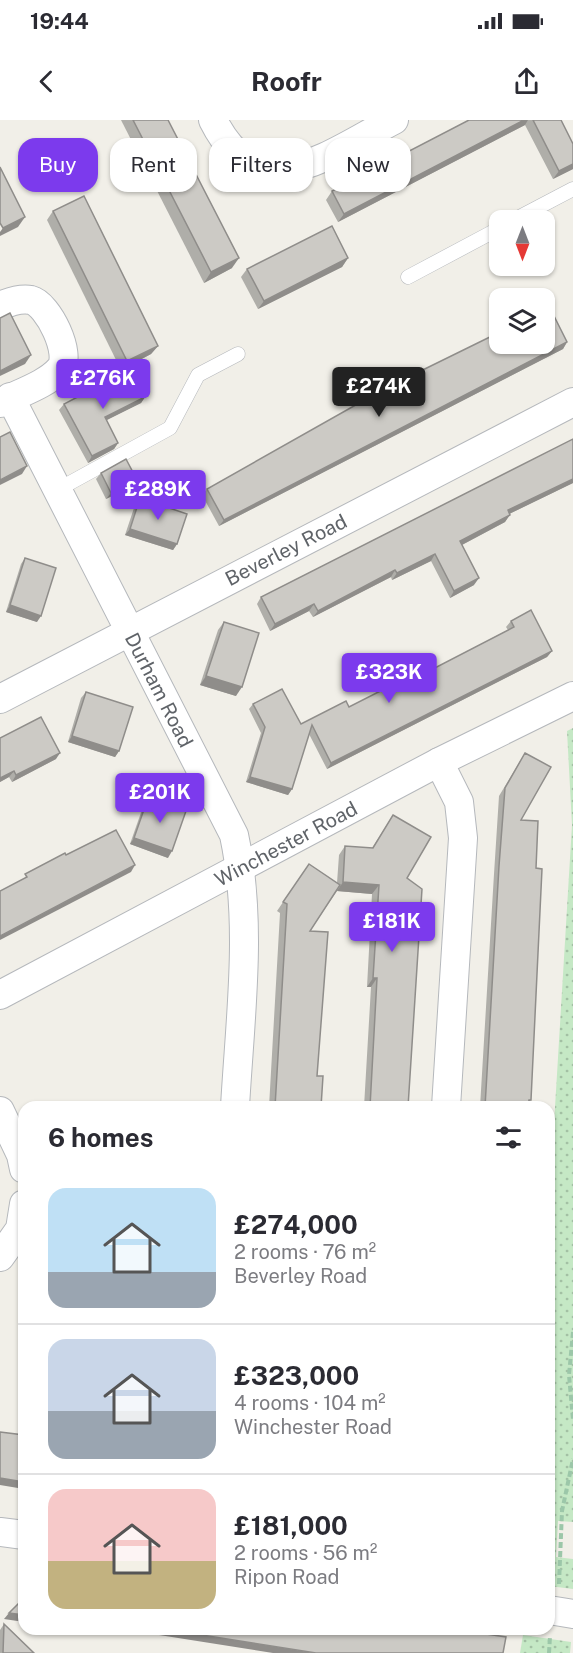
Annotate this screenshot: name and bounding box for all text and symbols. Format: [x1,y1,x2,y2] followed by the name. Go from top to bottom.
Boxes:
[30,8,89,34] text: 19:44
[30,65,63,98] icon: back
[251,65,322,97] text: Roofr
[510,65,543,98] icon: share
[18,138,98,192] chip: Buy
[110,138,197,192] chip: Rent
[209,138,313,192] chip: Filters
[325,138,411,192] chip: New
[489,210,555,276] north arrow
[489,210,555,354] map controls
[489,288,555,354] button: layers
[61,359,145,410] pin: £276K
[70,366,136,390] text: £276K
[337,367,421,418] pin: £274K
[346,374,412,398] text: £274K
[116,470,200,521] pin: £289K
[125,477,191,501] text: £289K
[221,509,351,591] street label: Beverley Road
[120,629,198,751] street label: Durham Road
[347,653,431,704] pin: £323K
[356,660,422,684] text: £323K
[118,773,202,824] pin: £201K
[129,780,191,804] text: £201K
[211,796,361,892] street label: Winchester Road
[350,902,434,953] pin: £181K
[363,909,421,933] text: £181K
[492,1121,525,1154] icon: filters
[48,1122,153,1153] text: 6 homes
[234,1209,358,1240] text: £274,000
[96,1212,168,1284] icon: home
[234,1240,376,1264] text: 2 rooms · 76 m²
[234,1264,367,1288] text: Beverley Road
[234,1360,359,1391] text: £323,000
[96,1363,168,1435] icon: home
[234,1391,386,1415] text: 4 rooms · 104 m²
[234,1415,392,1439] text: Winchester Road
[234,1510,348,1541] text: £181,000
[96,1513,168,1585] icon: home
[234,1541,377,1565] text: 2 rooms · 56 m²
[234,1565,339,1589] text: Ripon Road

